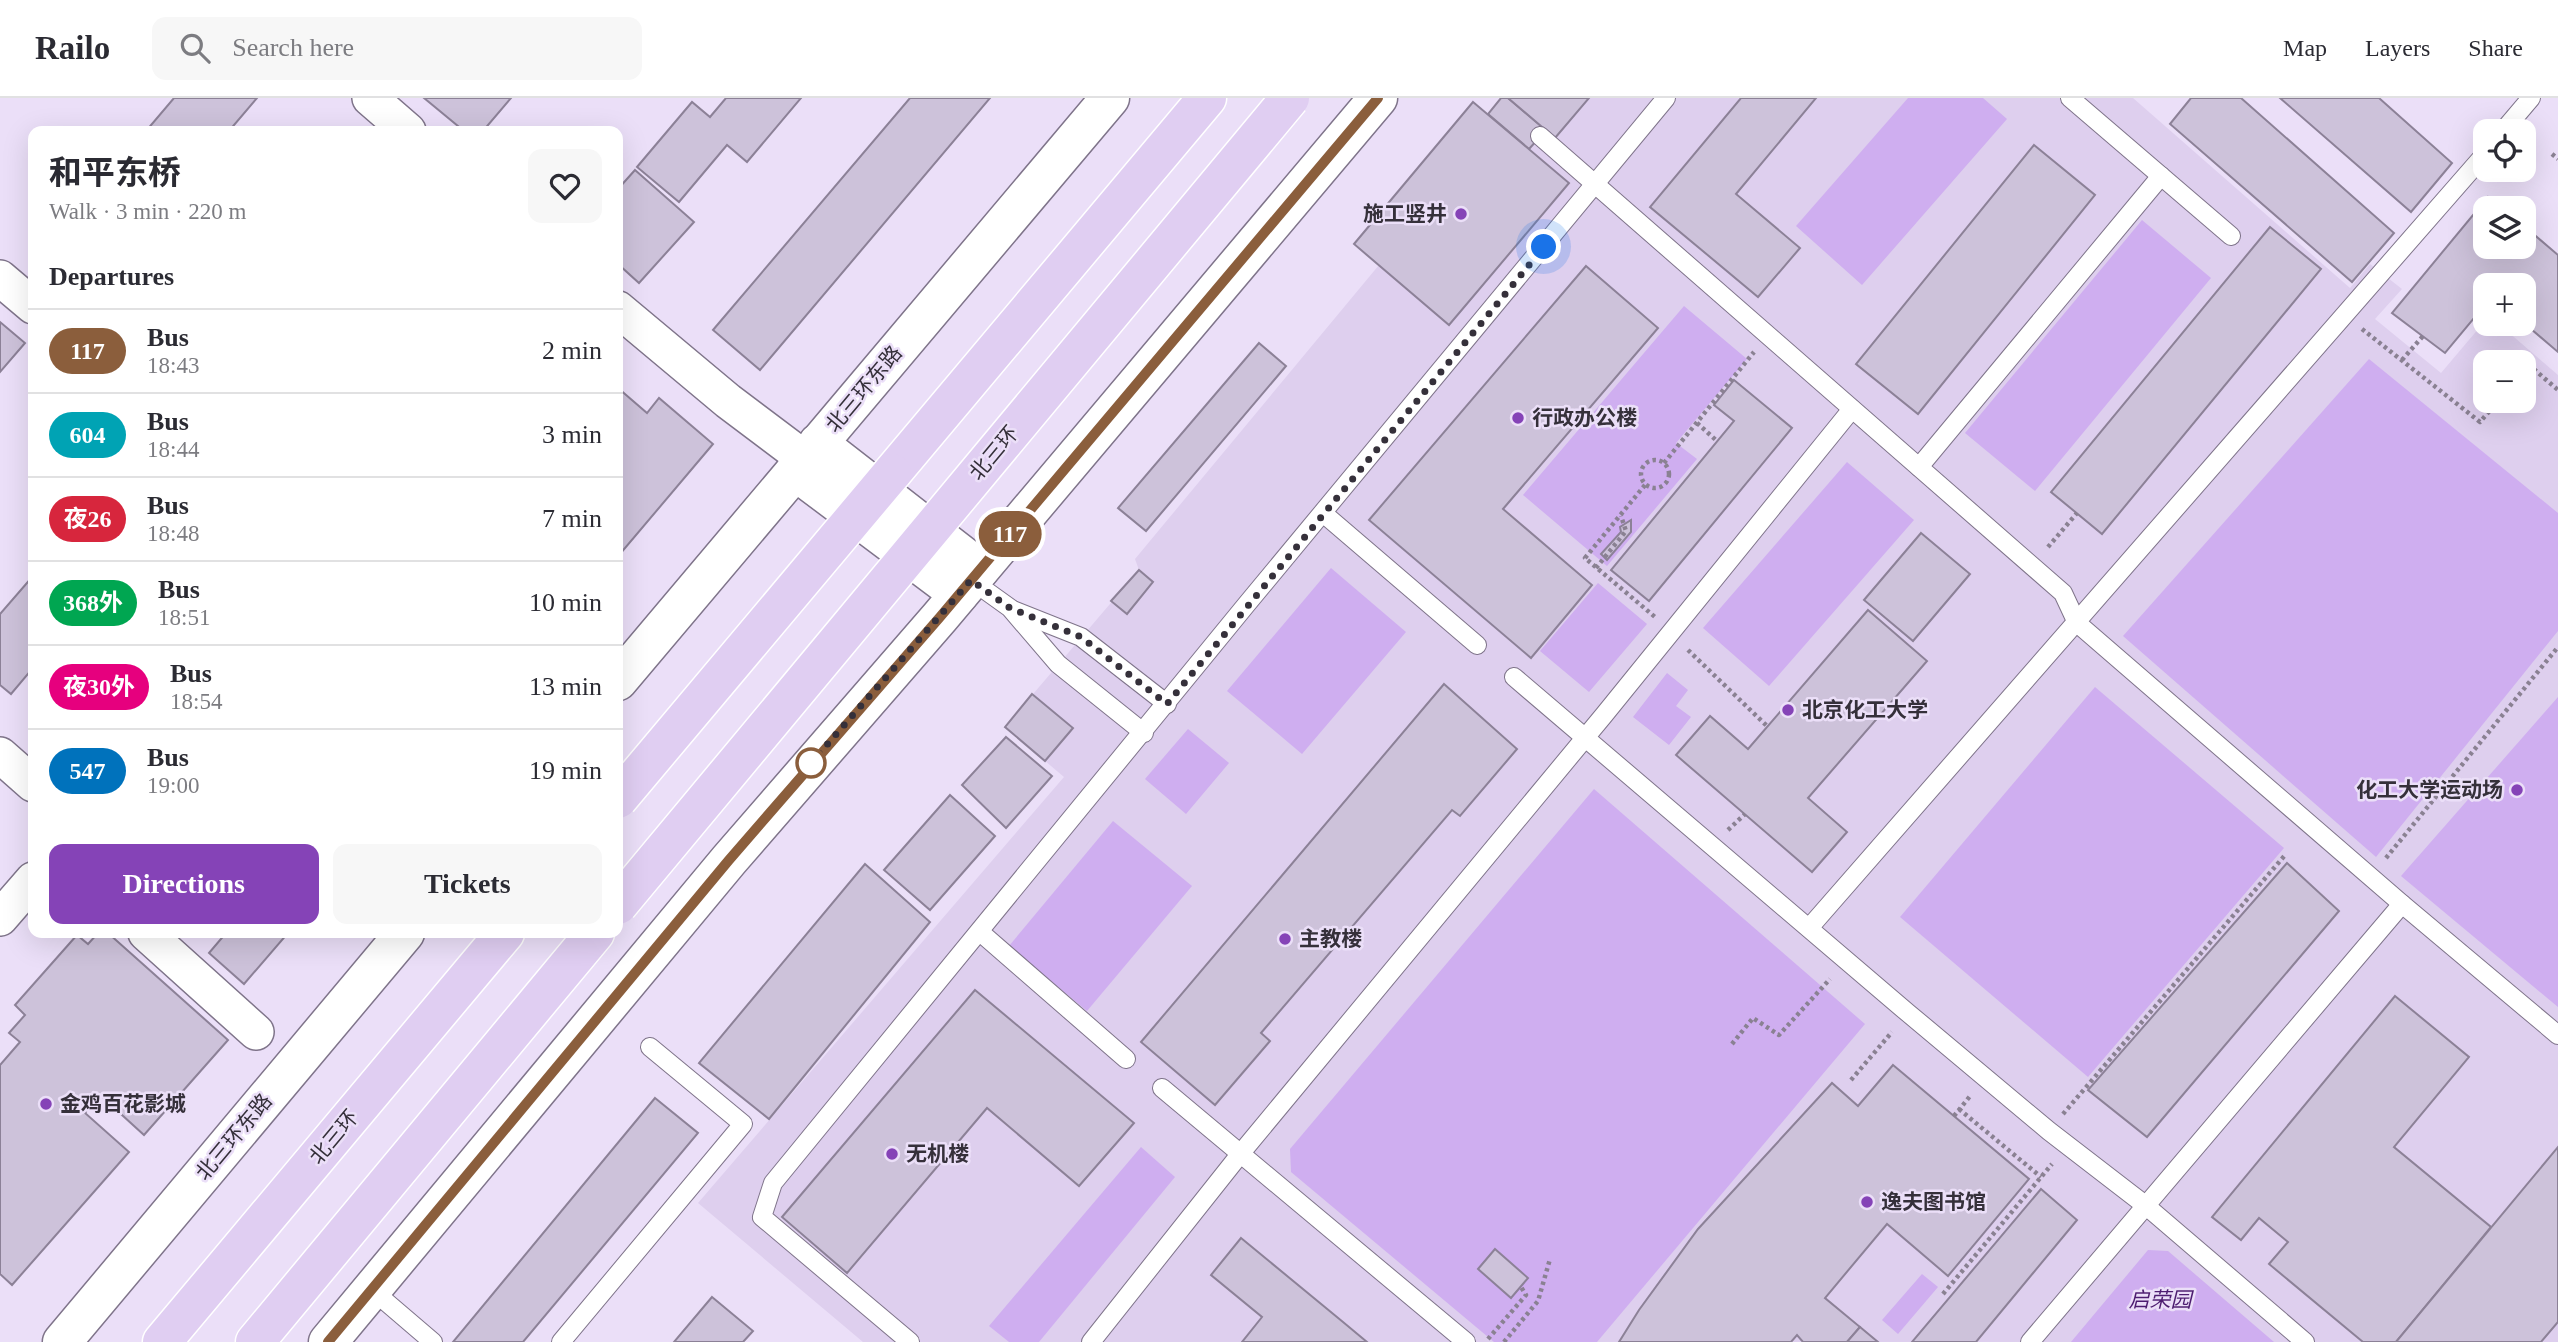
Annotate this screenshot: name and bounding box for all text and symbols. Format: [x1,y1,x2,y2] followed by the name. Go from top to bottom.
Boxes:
[152,17,642,80] search box
[176,29,214,67] icon: search
[35,30,110,66] text: Railo
[232,33,354,62] text: Search here
[2283,35,2327,61] text: Map
[2365,35,2430,61] text: Layers
[2468,35,2523,61] text: Share
[2473,119,2536,413] map controls
[2473,119,2536,182] button: locate
[528,149,602,223] button: heart
[49,155,181,191] text: 和平东桥
[2473,196,2536,259] button: layers
[49,199,246,224] text: Walk · 3 min · 220 m
[1363,202,1447,226] place label: 施工竖井
[1453,206,1469,222] marker: 施工竖井
[1526,229,1561,264] your location
[49,262,174,291] text: Departures
[2473,273,2536,336] button: +
[147,323,189,352] text: Bus
[542,336,602,365] text: 2 min
[70,338,105,364] text: 117
[821,341,907,437] street label: 北三环东路
[2473,350,2536,413] button: −
[147,353,199,378] text: 18:43
[1532,406,1637,430] place label: 行政办公楼
[147,407,189,436] text: Bus
[1510,410,1526,426] marker: 行政办公楼
[542,420,602,449] text: 3 min
[965,421,1023,485] street label: 北三环
[70,422,106,448] text: 604
[147,437,199,462] text: 18:44
[147,491,189,520] text: Bus
[542,504,602,533] text: 7 min
[64,506,112,532] text: 夜26
[970,511,1050,557] line badge: 117
[147,521,199,546] text: 18:48
[993,521,1027,547] text: 117
[158,575,200,604] text: Bus
[529,588,602,617] text: 10 min
[63,590,123,616] text: 368外
[158,605,210,630] text: 18:51
[170,659,212,688] text: Bus
[529,672,602,701] text: 13 min
[63,674,135,700] text: 夜30外
[170,689,222,714] text: 18:54
[1802,698,1928,722] place label: 北京化工大学
[1780,702,1796,718] marker: 北京化工大学
[147,743,189,772] text: Bus
[796,748,826,778] unlabelled marker
[529,756,602,785] text: 19 min
[70,758,106,784] text: 547
[147,773,199,798] text: 19:00
[2356,778,2503,802] place label: 化工大学运动场
[2509,782,2525,798] marker: 化工大学运动场
[49,844,319,924] button: Directions
[333,844,602,924] button: Tickets
[1299,927,1362,951] place label: 主教楼
[1277,931,1293,947] marker: 主教楼
[191,1089,277,1185] street label: 北三环东路
[60,1092,186,1116] place label: 金鸡百花影城
[38,1096,54,1112] marker: 金鸡百花影城
[305,1105,363,1169] street label: 北三环
[906,1142,969,1166] place label: 无机楼
[884,1146,900,1162] marker: 无机楼
[1881,1190,1986,1214] place label: 逸夫图书馆
[1859,1194,1875,1210] marker: 逸夫图书馆
[2129,1288,2194,1312] park label: 启荣园

